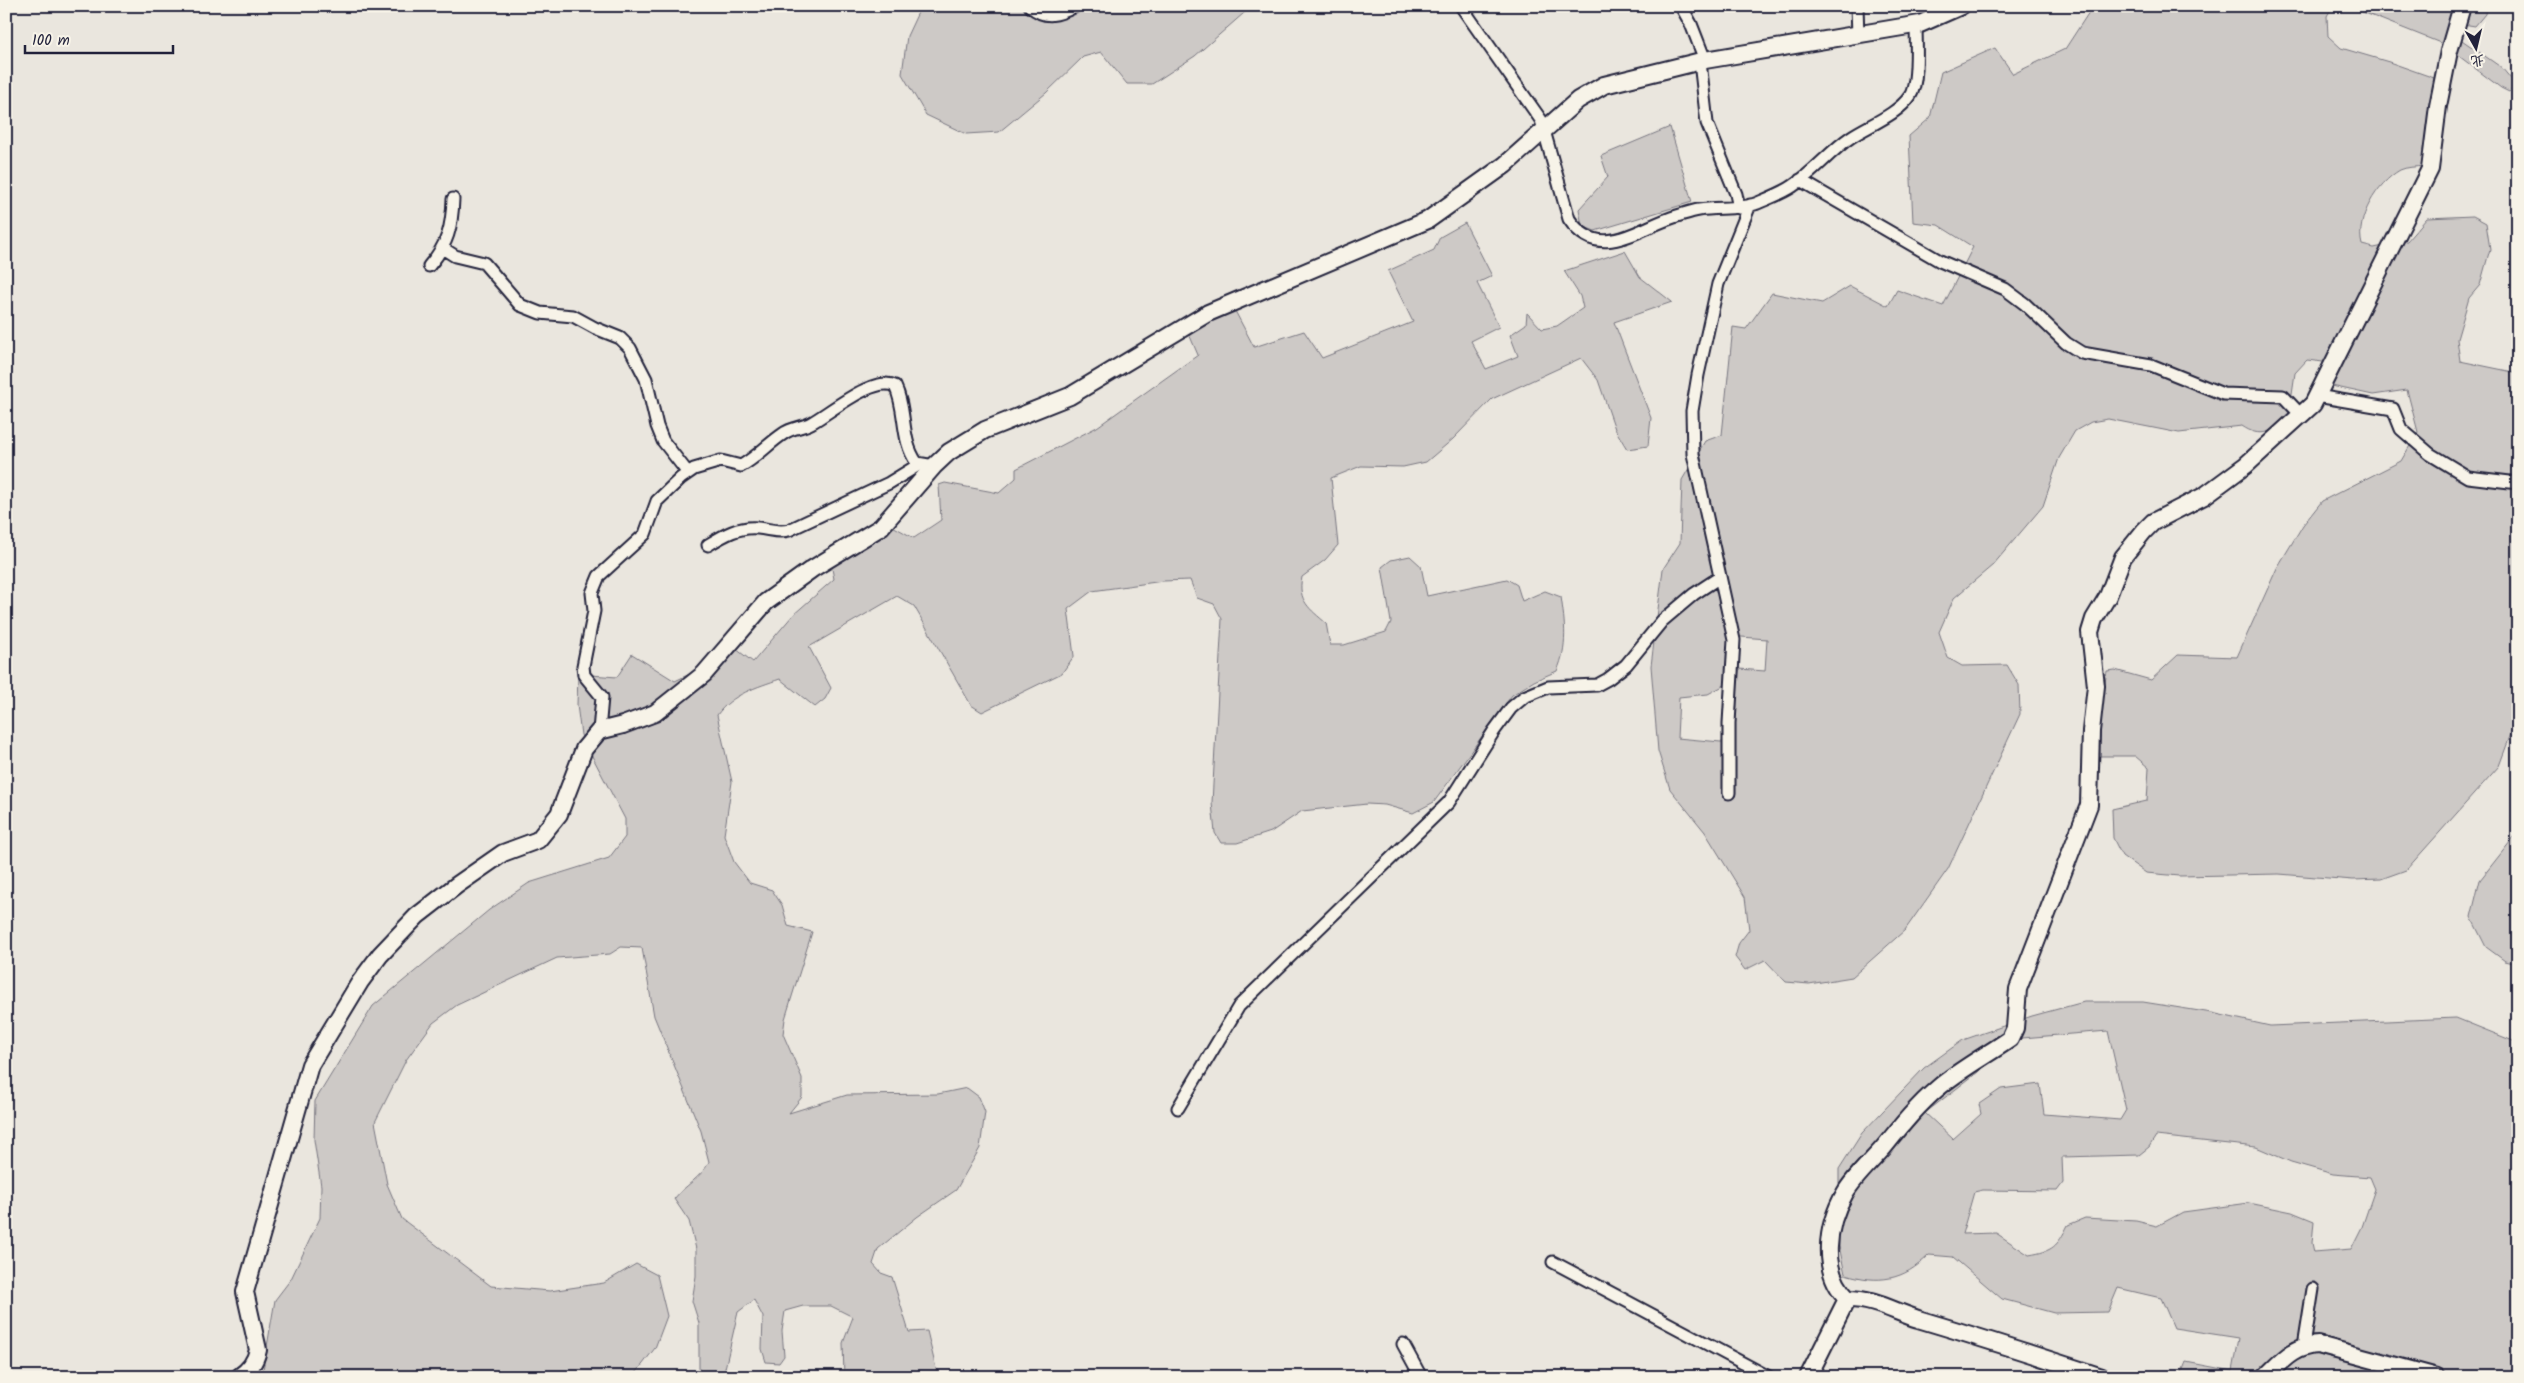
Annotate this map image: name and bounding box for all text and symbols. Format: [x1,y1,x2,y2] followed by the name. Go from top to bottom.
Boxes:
[25,22,172,54] scale bar
[2452,22,2502,72] north arrow
[32,29,70,53] text: 100 m
[2469,48,2486,72] text: 北

